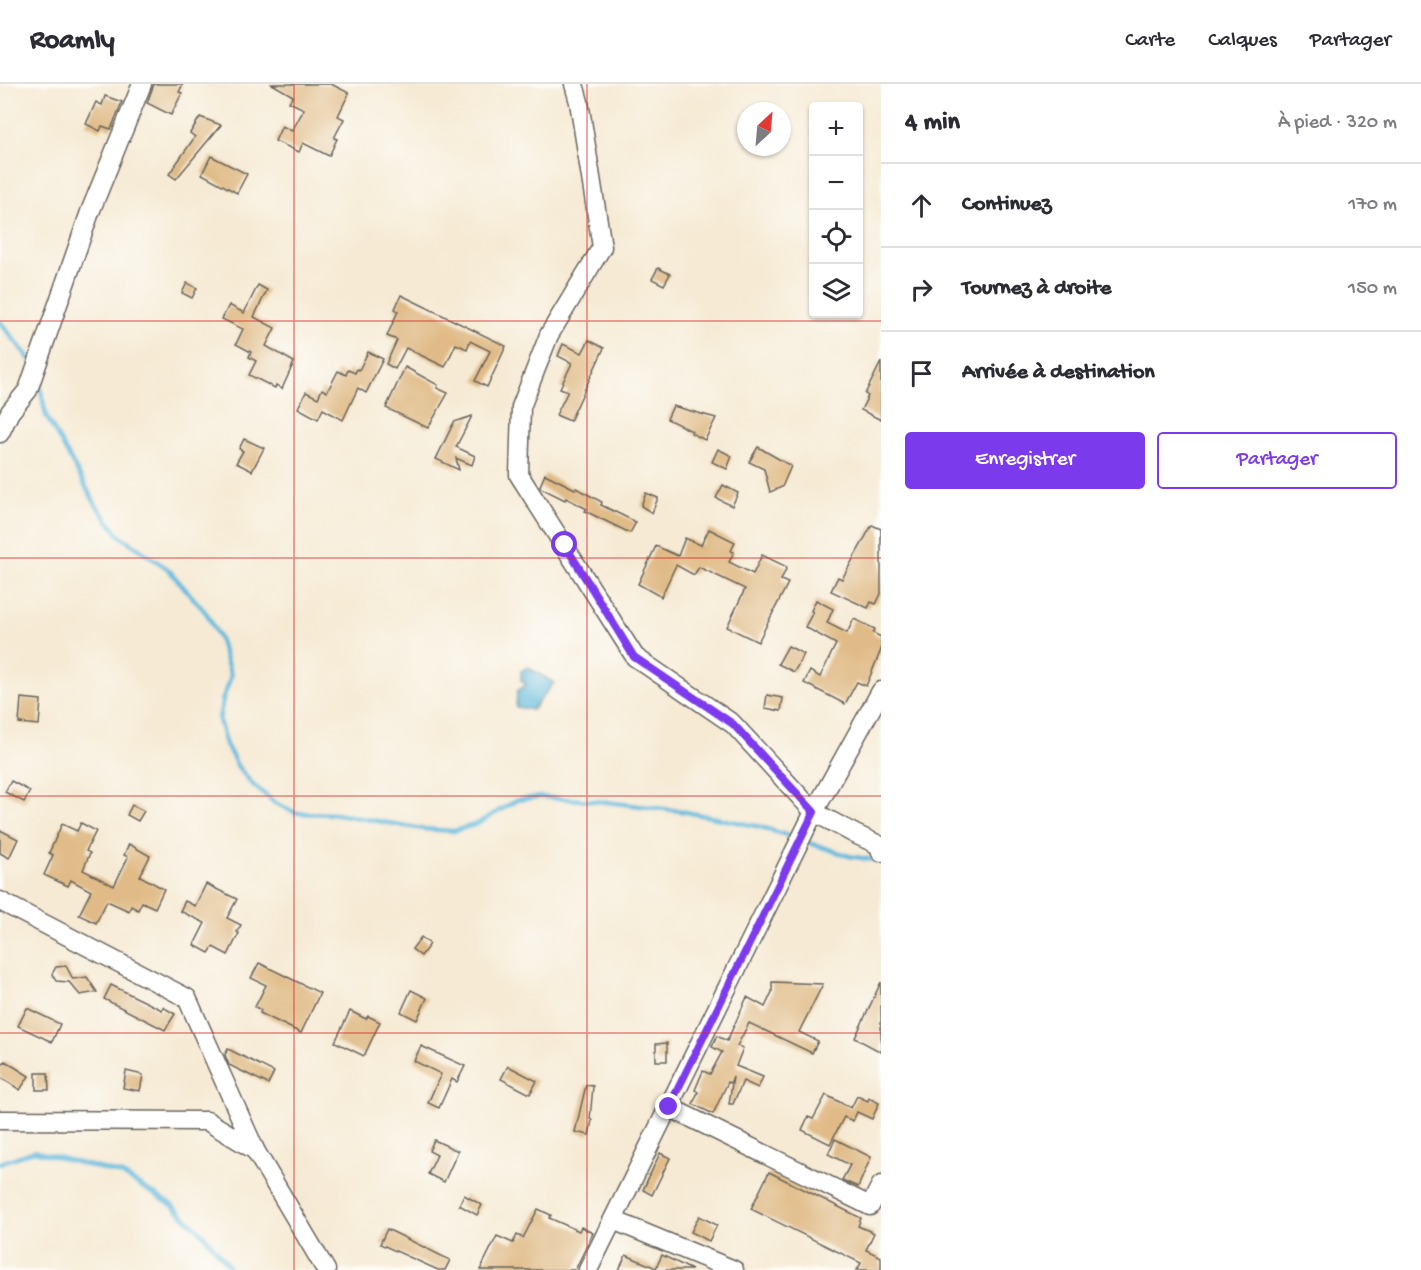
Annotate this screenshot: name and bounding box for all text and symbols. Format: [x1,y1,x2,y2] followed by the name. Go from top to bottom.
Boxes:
[30,25,115,58] text: Roamly
[1125,29,1175,54] text: Carte
[1208,29,1277,54] text: Calques
[1310,29,1391,54] text: Partager
[737,102,791,156] north arrow
[809,102,863,318] map controls
[809,102,863,156] button: +
[905,108,960,139] text: 4 min
[1278,112,1397,135] text: À pied · 320 m
[809,156,863,210] button: −
[905,189,938,222] icon: ahead
[962,192,1051,218] text: Continuez
[1348,194,1397,217] text: 170 m
[809,210,863,264] button: locate
[809,264,863,318] button: layers
[905,273,938,306] icon: right
[962,276,1111,302] text: Tournez à droite
[1348,278,1397,301] text: 150 m
[905,357,938,390] icon: arrive
[962,360,1155,386] text: Arrivée à destination
[905,432,1145,489] button: Enregistrer
[1157,432,1397,489] button: Partager
[551,531,577,557] route start
[655,1093,681,1119] route end

